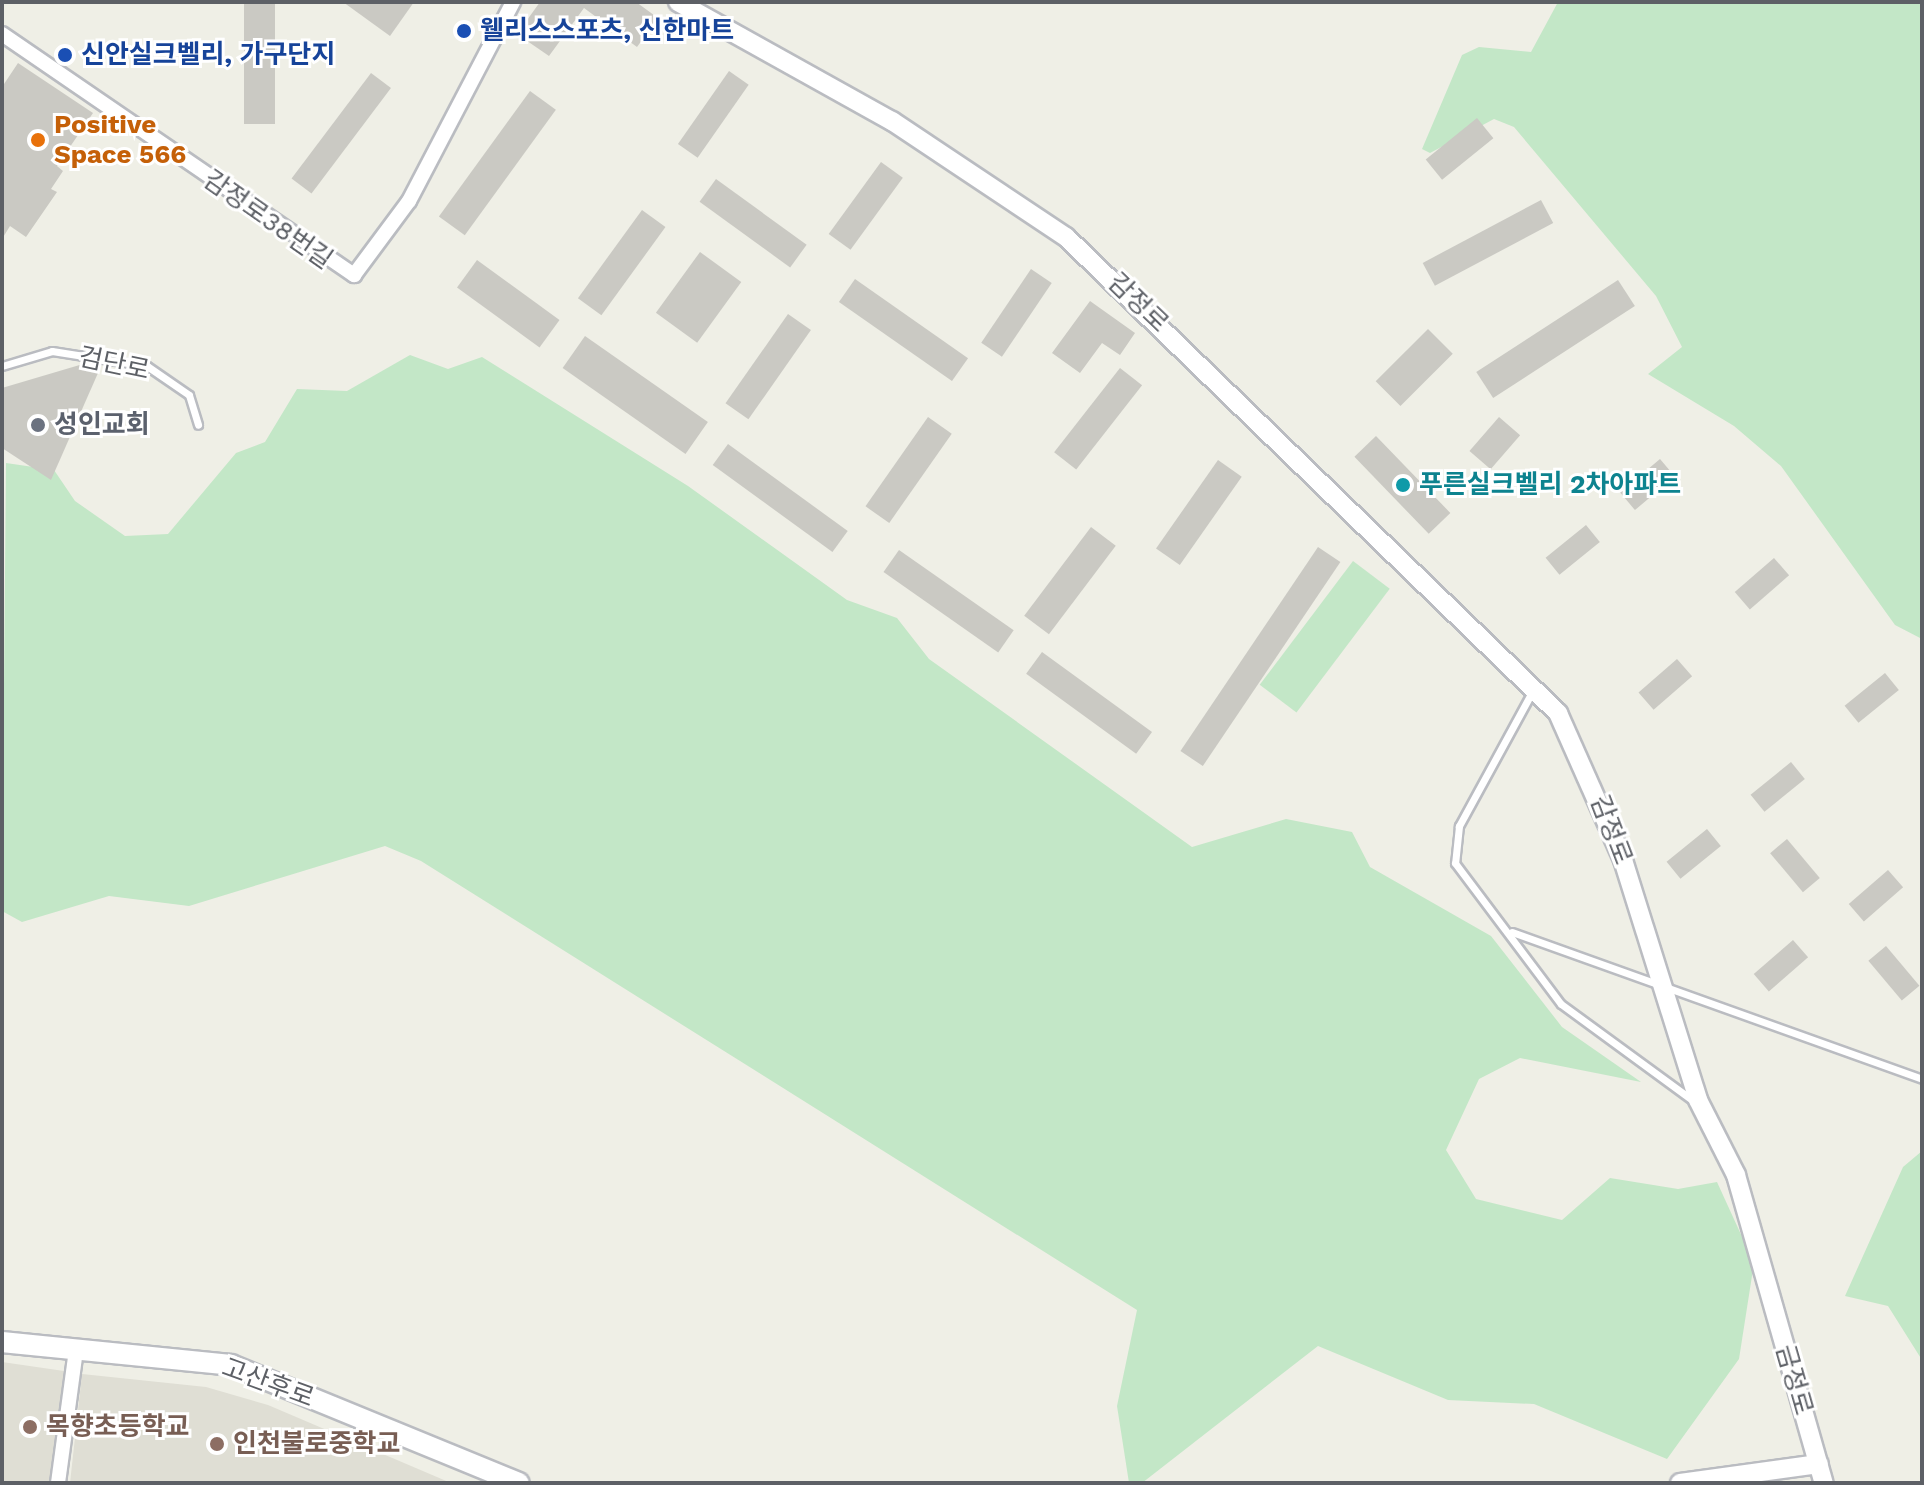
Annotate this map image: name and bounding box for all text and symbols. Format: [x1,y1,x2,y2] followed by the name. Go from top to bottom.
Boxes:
[480,15,734,47] place label: 웰리스스포츠, 신한마트
[455,22,473,40] marker: 웰리스스포츠, 신한마트
[81,39,335,71] place label: 신안실크벨리, 가구단지
[56,46,74,64] marker: 신안실크벨리, 가구단지
[54,109,186,170] place label: Positive Space 566
[29,131,47,149] marker: Positive Space 566
[197,164,339,276] street label: 감정로38번길
[1101,267,1175,339] street label: 감정로
[76,341,152,387] street label: 검단로
[54,409,150,441] place label: 성인교회
[29,416,47,434] marker: 성인교회
[1419,469,1681,501] place label: 푸른실크벨리 2차아파트
[1394,476,1412,494] marker: 푸른실크벨리 2차아파트
[1584,791,1638,869] street label: 감정로
[1769,1341,1819,1419] street label: 금정로
[218,1352,318,1414] street label: 고산후로
[46,1411,190,1443] place label: 목향초등학교
[21,1418,39,1436] marker: 목향초등학교
[233,1428,400,1460] place label: 인천불로중학교
[208,1435,226,1453] marker: 인천불로중학교

